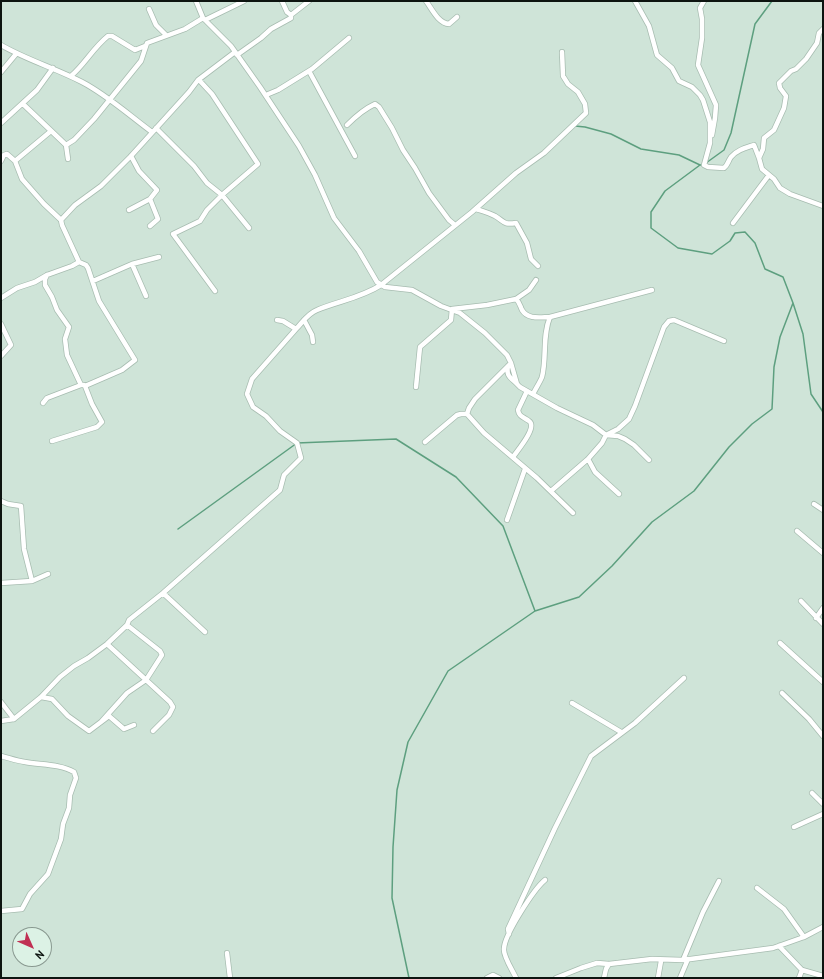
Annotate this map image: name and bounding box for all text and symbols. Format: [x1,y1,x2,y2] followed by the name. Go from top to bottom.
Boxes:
[12,927,52,967] north arrow
[32,947,47,962] text: N

